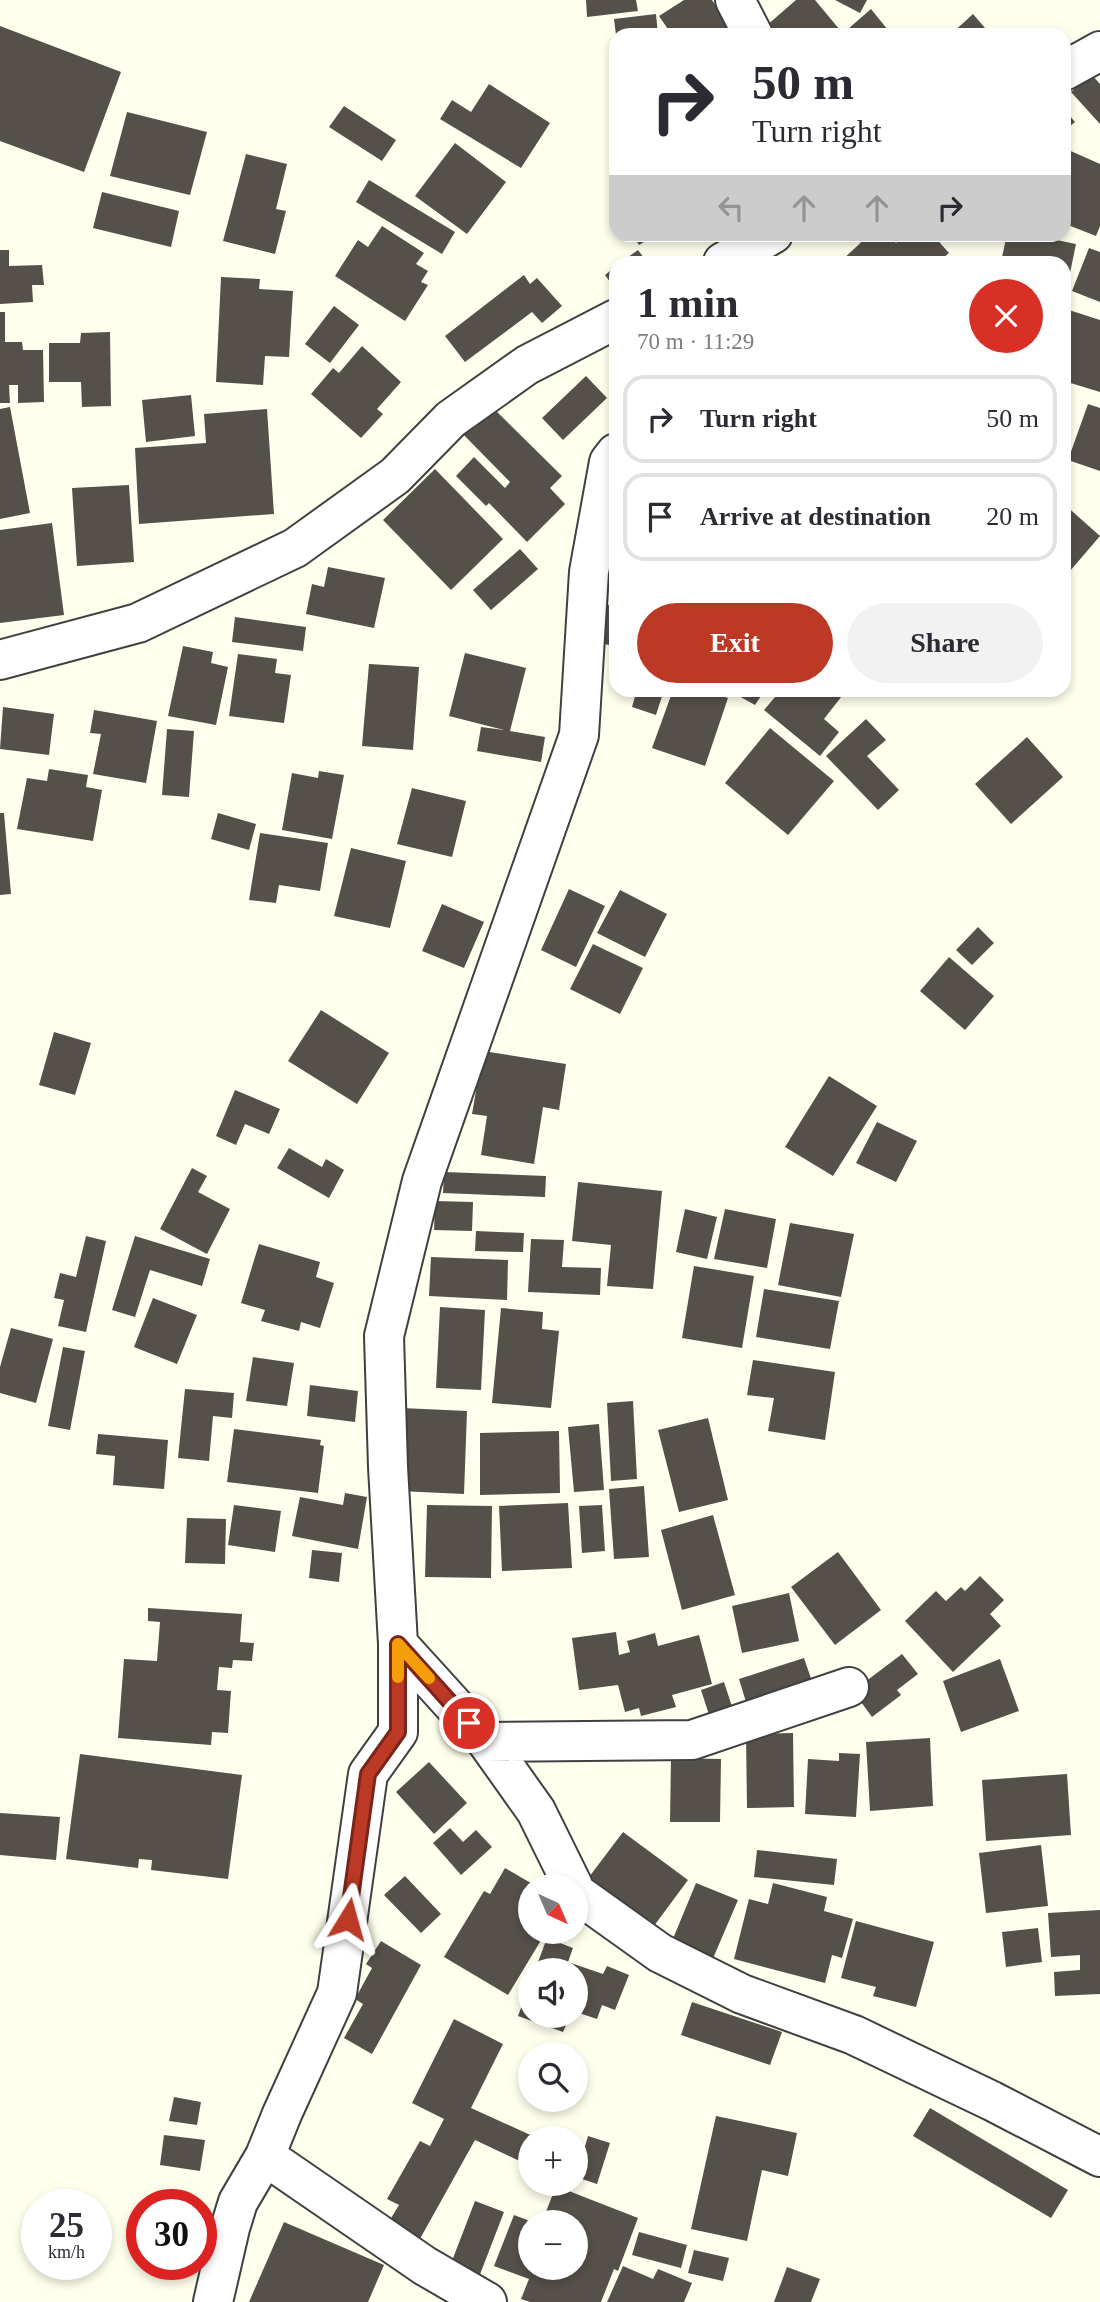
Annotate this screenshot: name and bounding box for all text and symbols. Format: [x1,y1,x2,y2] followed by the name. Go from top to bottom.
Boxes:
[752,55,854,110] text: 50 m
[637,56,728,147] icon: right
[752,113,882,149] text: Turn right
[712,189,750,227] icon: left
[785,189,823,227] icon: ahead
[858,189,896,227] icon: ahead
[931,189,969,227] icon: right
[969,279,1043,353] button: close
[637,280,739,326] text: 1 min
[637,329,754,354] text: 70 m · 11:29
[641,400,679,438] icon: right
[700,404,817,433] text: Turn right
[986,404,1039,433] text: 50 m
[641,498,679,536] icon: arrive
[700,502,931,531] text: Arrive at destination
[986,502,1039,531] text: 20 m
[637,603,833,683] button: Exit
[847,603,1043,683] button: Share
[439,1693,499,1753] pin
[450,1704,488,1742] icon: arrive
[518,1874,588,1944] north arrow
[518,1874,588,2280] map controls
[311,1882,385,1956] position arrow
[518,1958,588,2028] button: sound
[518,2042,588,2112] button: search
[518,2126,588,2196] button: +
[126,2189,217,2280] speed limit sign: 30
[49,2206,84,2245] text: 25
[518,2210,588,2280] button: −
[48,2242,85,2262] text: km/h

